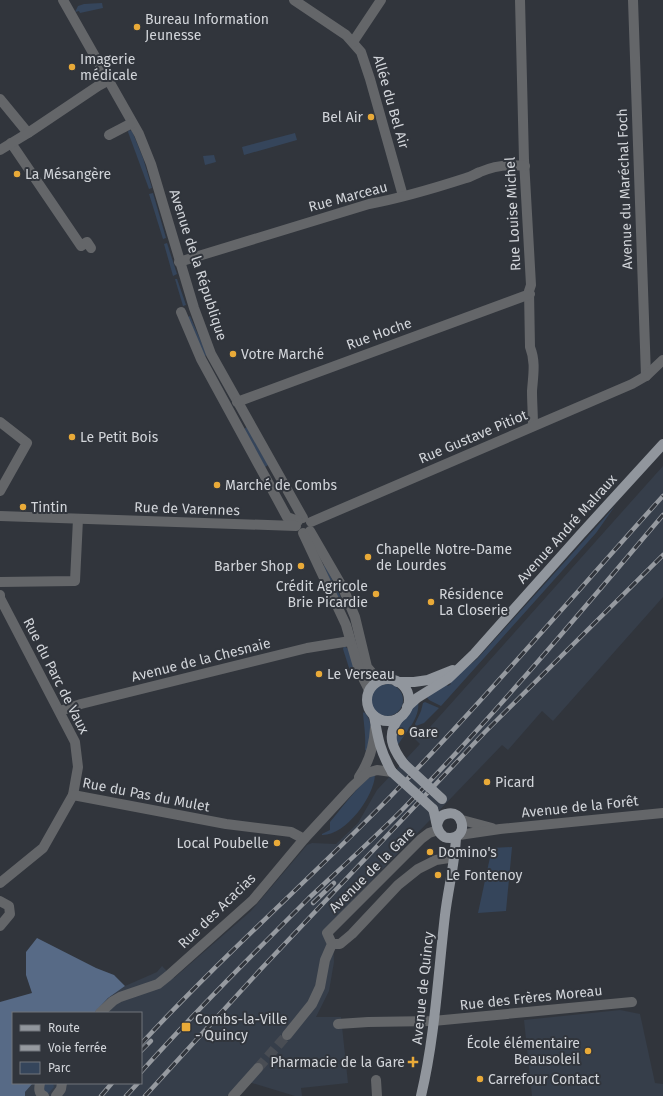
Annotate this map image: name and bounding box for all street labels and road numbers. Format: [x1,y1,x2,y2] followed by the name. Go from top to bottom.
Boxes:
[370,53,413,151] street label: Allée du Bel Air
[614,108,636,270] street label: Avenue du Maréchal Foch
[502,157,524,271] street label: Rue Louise Michel
[307,178,389,216] street label: Rue Marceau
[165,187,231,343] street label: Avenue de la République
[344,314,414,354] street label: Rue Hoche
[416,406,531,468] street label: Rue Gustave Pitiot
[513,471,621,587] street label: Avenue André Malraux
[134,499,241,519] street label: Rue de Varennes
[19,615,93,737] street label: Rue du Parc de Vaux
[130,634,272,686] street label: Avenue de la Chesnaie
[81,774,212,816] street label: Rue du Pas du Mulet
[521,792,640,822] street label: Avenue de la Forêt
[326,824,418,916] street label: Avenue de la Gare
[175,869,260,952] street label: Rue des Acacias
[409,931,437,1045] street label: Avenue de Quincy
[459,982,603,1014] street label: Rue des Frères Moreau

